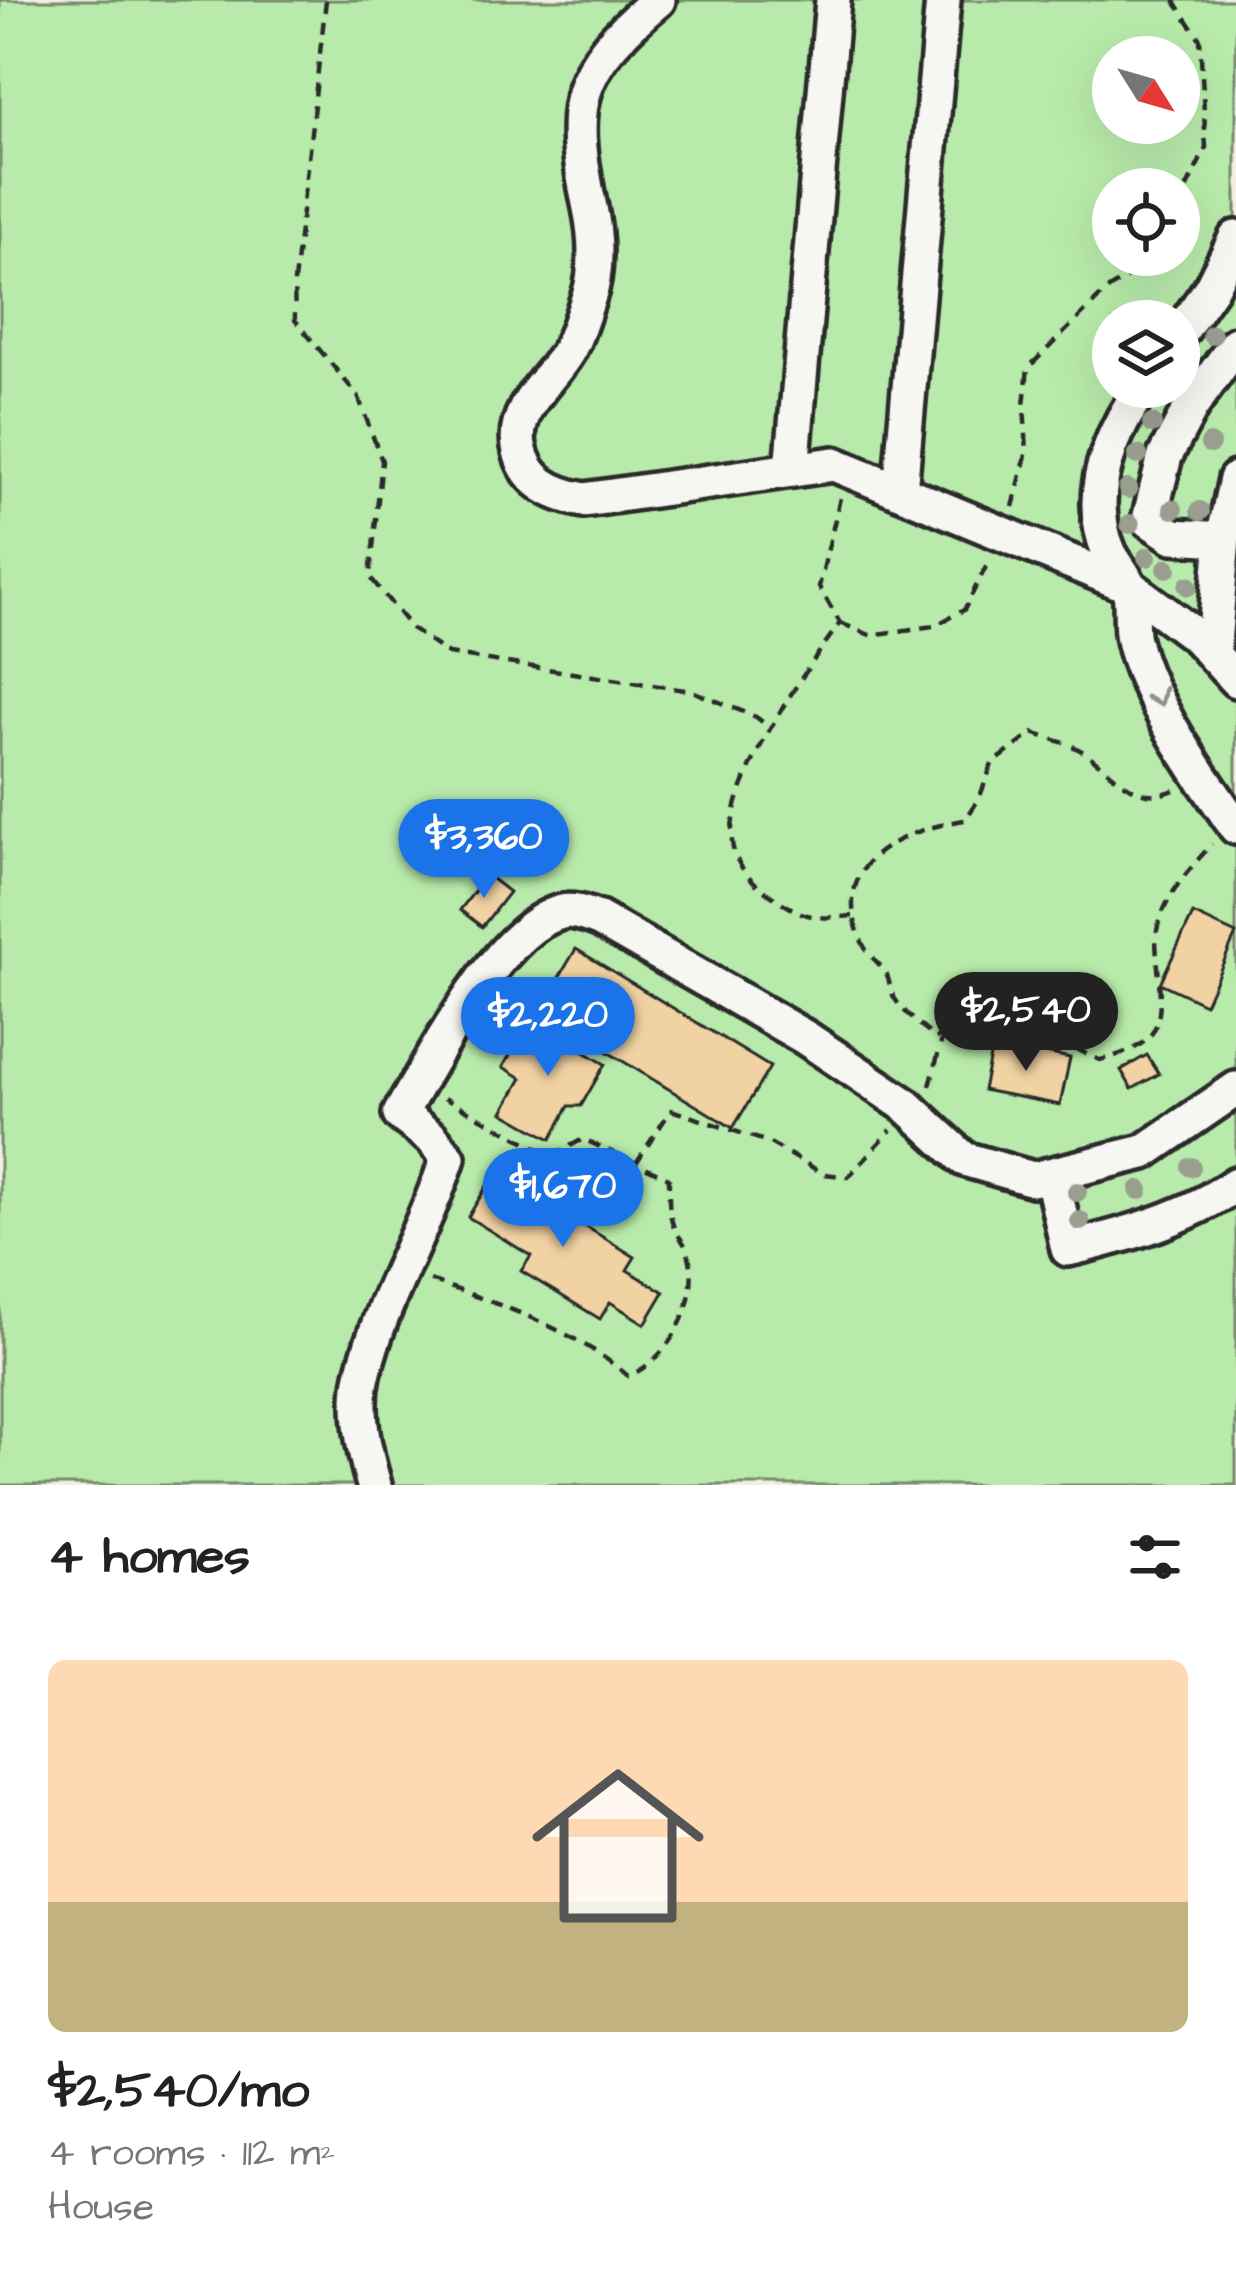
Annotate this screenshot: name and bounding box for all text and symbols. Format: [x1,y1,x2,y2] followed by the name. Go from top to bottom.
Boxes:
[1092,36,1200,144] north arrow
[1092,36,1200,408] map controls
[1092,168,1200,276] button: locate
[1092,300,1200,408] button: layers
[1144,686,1167,707] one-way arrow
[386,799,582,901] pin: $3,360
[425,811,543,865] text: $3,360
[928,972,1124,1074] pin: $2,540
[450,977,646,1079] pin: $2,220
[961,984,1091,1038] text: $2,540
[488,989,608,1043] text: $2,220
[465,1148,661,1250] pin: $1,670
[510,1160,616,1214] text: $1,670
[48,1522,250,1593] text: 4 homes
[1122,1524,1188,1590] icon: filters
[510,1738,726,1954] icon: home
[48,2056,309,2127] text: $2,540/mo
[48,2127,335,2181] text: 4 rooms · 112 m²
[48,2181,154,2235] text: House

